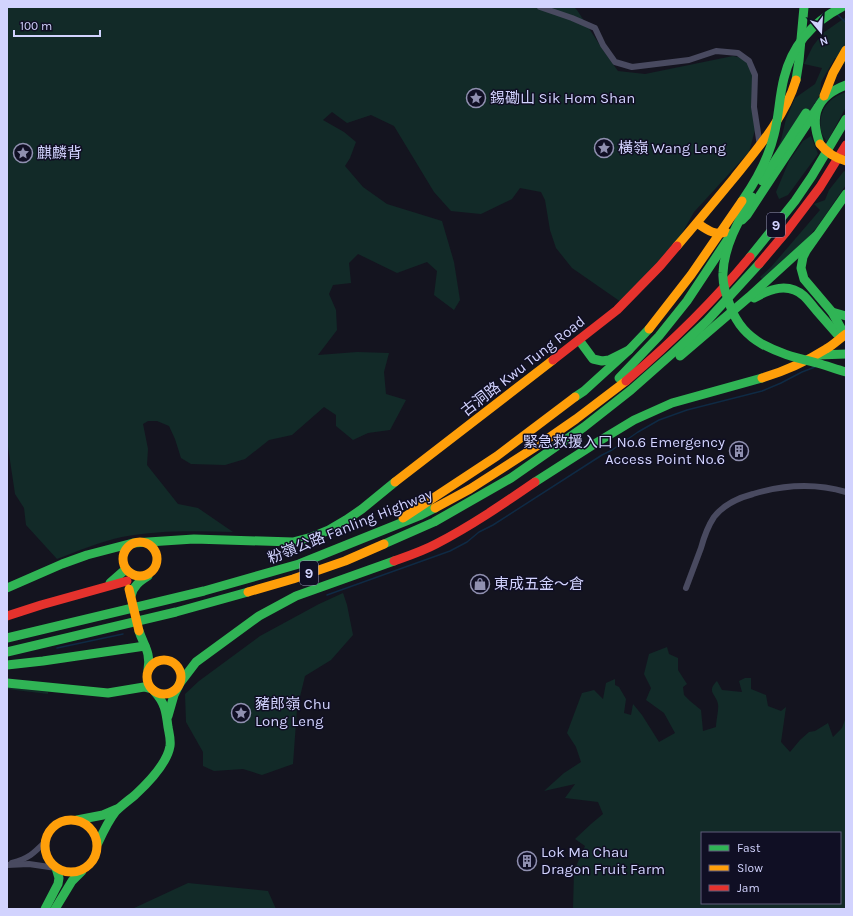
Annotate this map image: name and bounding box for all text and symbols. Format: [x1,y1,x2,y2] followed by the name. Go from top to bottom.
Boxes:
[14,12,100,38] scale bar
[801,12,841,52] north arrow
[20,19,52,33] text: 100 m
[818,34,830,48] text: N
[465,87,487,109] place icon: 錫磡山 Sik Hom Shan
[490,89,635,107] place label: 錫磡山 Sik Hom Shan
[593,137,615,159] place icon: 橫嶺 Wang Leng
[618,139,727,157] place label: 橫嶺 Wang Leng
[12,142,34,164] place icon: 麒麟背
[37,144,82,162] place label: 麒麟背
[767,213,785,237] road number: 9
[457,312,589,420] street label: 古洞路 Kwu Tung Road
[523,433,725,468] place label: 緊急救援入口 No.6 Emergency Access Point No.6
[728,440,750,462] building icon: 緊急救援入口 No.6 Emergency Access Point No.6
[265,485,435,567] street label: 粉嶺公路 Fanling Highway
[300,561,318,585] road number: 9
[469,573,491,595] shop icon: 東成五金～倉
[494,575,584,593] place label: 東成五金～倉
[255,695,331,730] place label: 豬郎嶺 Chu Long Leng
[230,702,252,724] place icon: 豬郎嶺 Chu Long Leng
[701,832,841,904] legend
[737,841,761,855] text: Fast
[541,843,665,878] place label: Lok Ma Chau Dragon Fruit Farm
[516,850,538,872] building icon: Lok Ma Chau Dragon Fruit Farm
[737,861,763,875] text: Slow
[737,881,760,895] text: Jam

